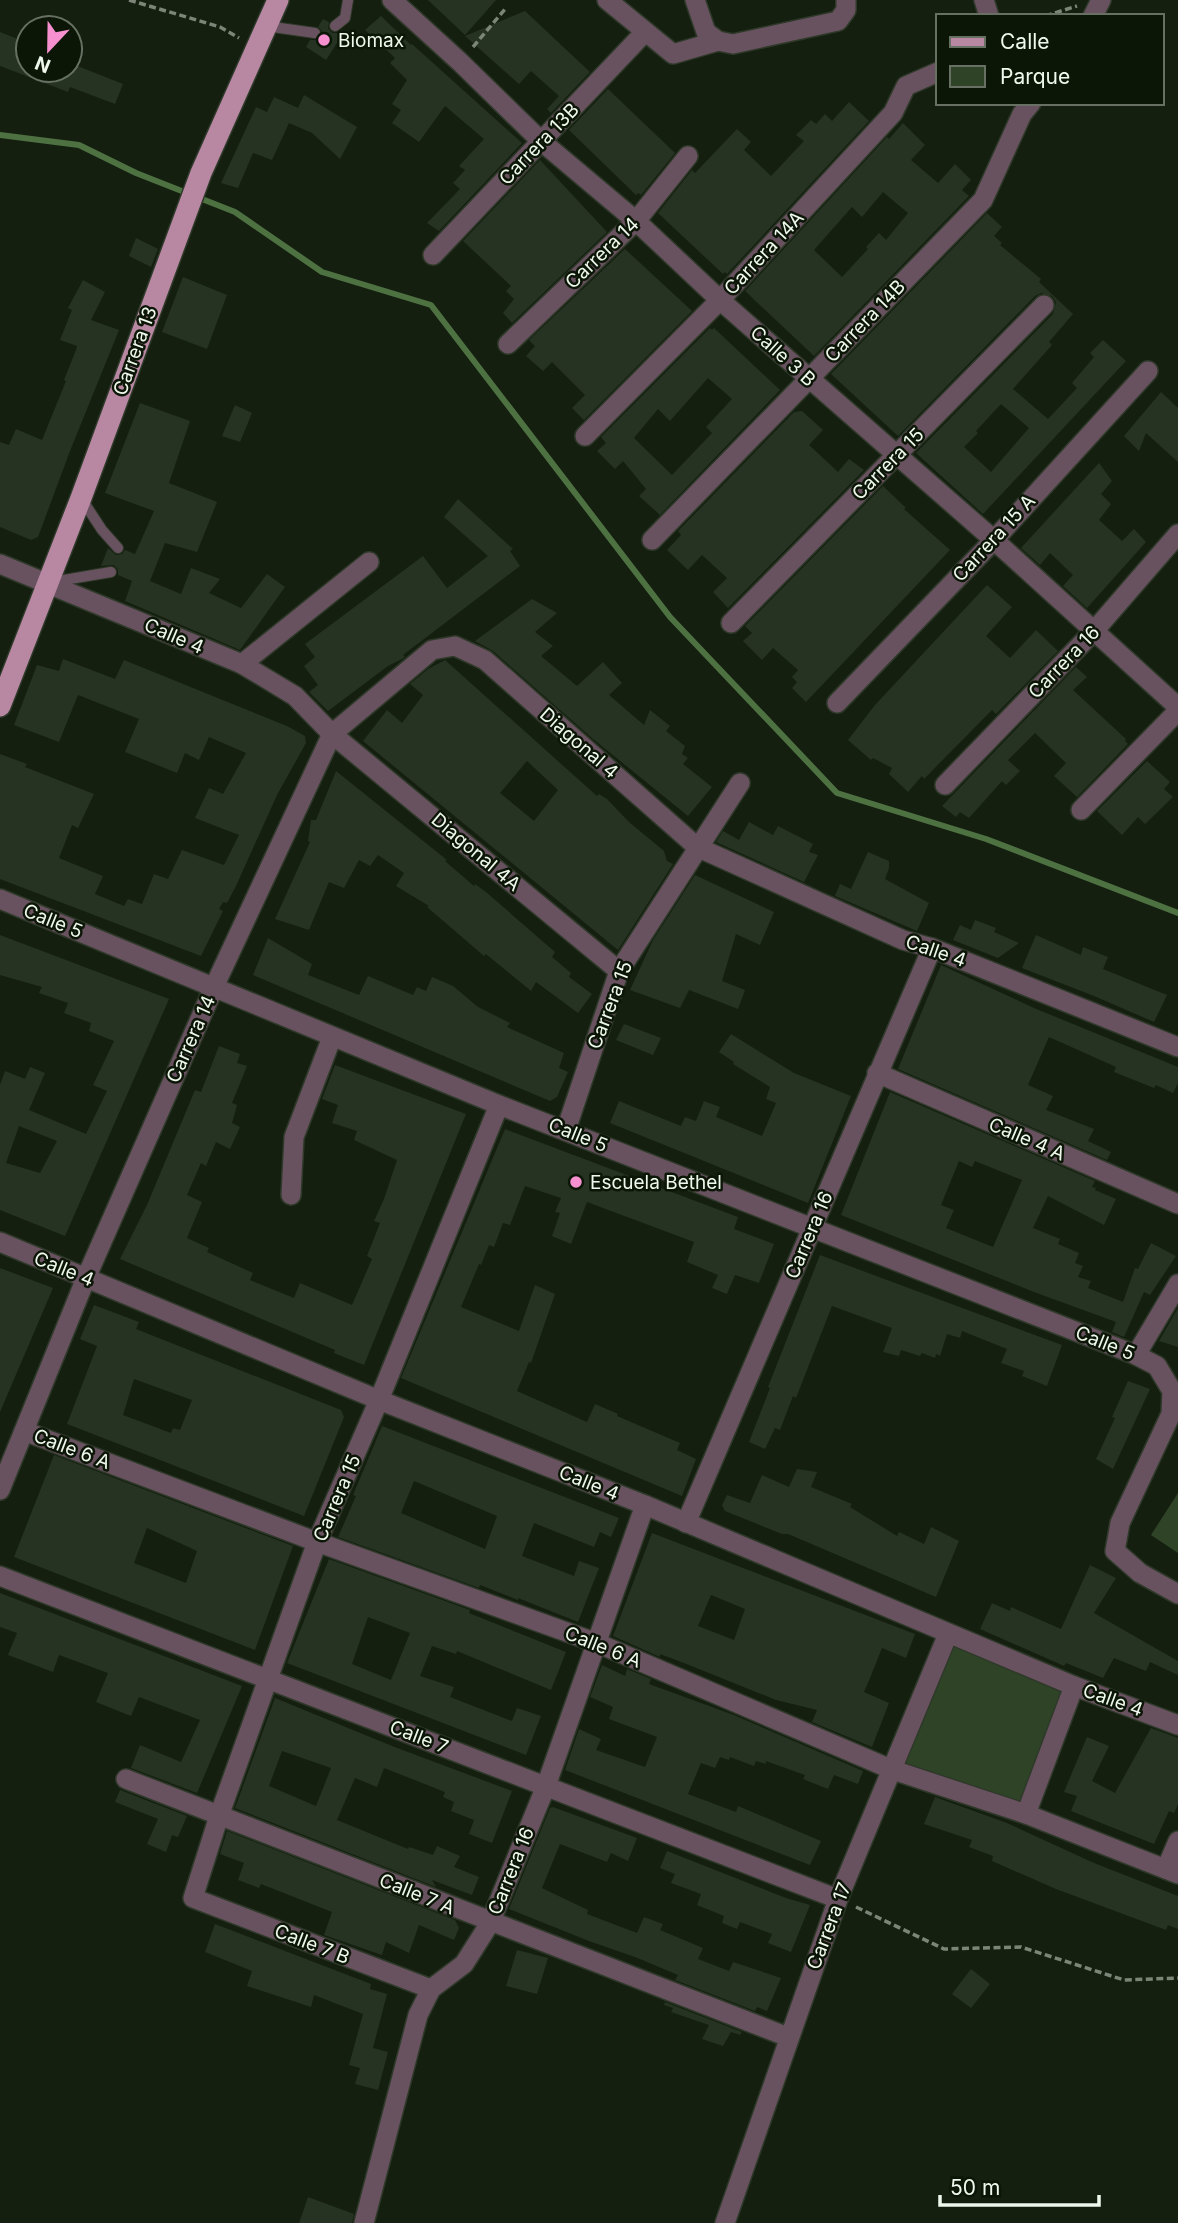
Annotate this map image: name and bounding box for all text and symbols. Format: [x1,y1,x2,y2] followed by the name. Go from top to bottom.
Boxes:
[14,14,84,84] north arrow
[936,14,1164,105] legend
[338,29,404,52] place label: Biomax
[1000,29,1050,54] text: Calle
[316,32,332,48] marker: Biomax
[32,51,54,78] text: N
[1000,64,1070,89] text: Parque
[494,98,584,190] street label: Carrera 13B
[719,206,809,300] street label: Carrera 14A
[561,212,643,294] street label: Carrera 14
[820,275,910,367] street label: Carrera 14B
[108,304,162,398] street label: Carrera 13
[746,321,820,391] street label: Calle 3 B
[847,423,929,505] street label: Carrera 15
[948,490,1040,586] street label: Carrera 15 A
[141,613,207,659] street label: Calle 4
[1024,621,1104,703] street label: Carrera 16
[535,703,623,783] street label: Diagonal 4
[427,808,525,896] street label: Diagonal 4A
[20,899,86,943] street label: Calle 5
[903,930,969,972] street label: Calle 4
[583,958,637,1052] street label: Carrera 15
[162,992,220,1086] street label: Carrera 14
[545,1113,611,1157] street label: Calle 5
[985,1113,1069,1165] street label: Calle 4 A
[590,1171,722,1194] place label: Escuela Bethel
[568,1174,584,1190] marker: Escuela Bethel
[780,1188,838,1282] street label: Carrera 16
[31,1247,97,1291] street label: Calle 4
[1072,1321,1138,1365] street label: Calle 5
[30,1424,114,1474] street label: Calle 6 A
[308,1451,366,1545] street label: Carrera 15
[556,1461,622,1505] street label: Calle 4
[561,1621,645,1673] street label: Calle 6 A
[1080,1679,1146,1721] street label: Calle 4
[386,1715,452,1759] street label: Calle 7
[483,1824,539,1918] street label: Carrera 16
[376,1868,458,1920] street label: Calle 7 A
[802,1879,856,1973] street label: Carrera 17
[271,1919,353,1969] street label: Calle 7 B
[940,2164,1099,2208] scale bar
[950,2175,1000,2200] text: 50 m

